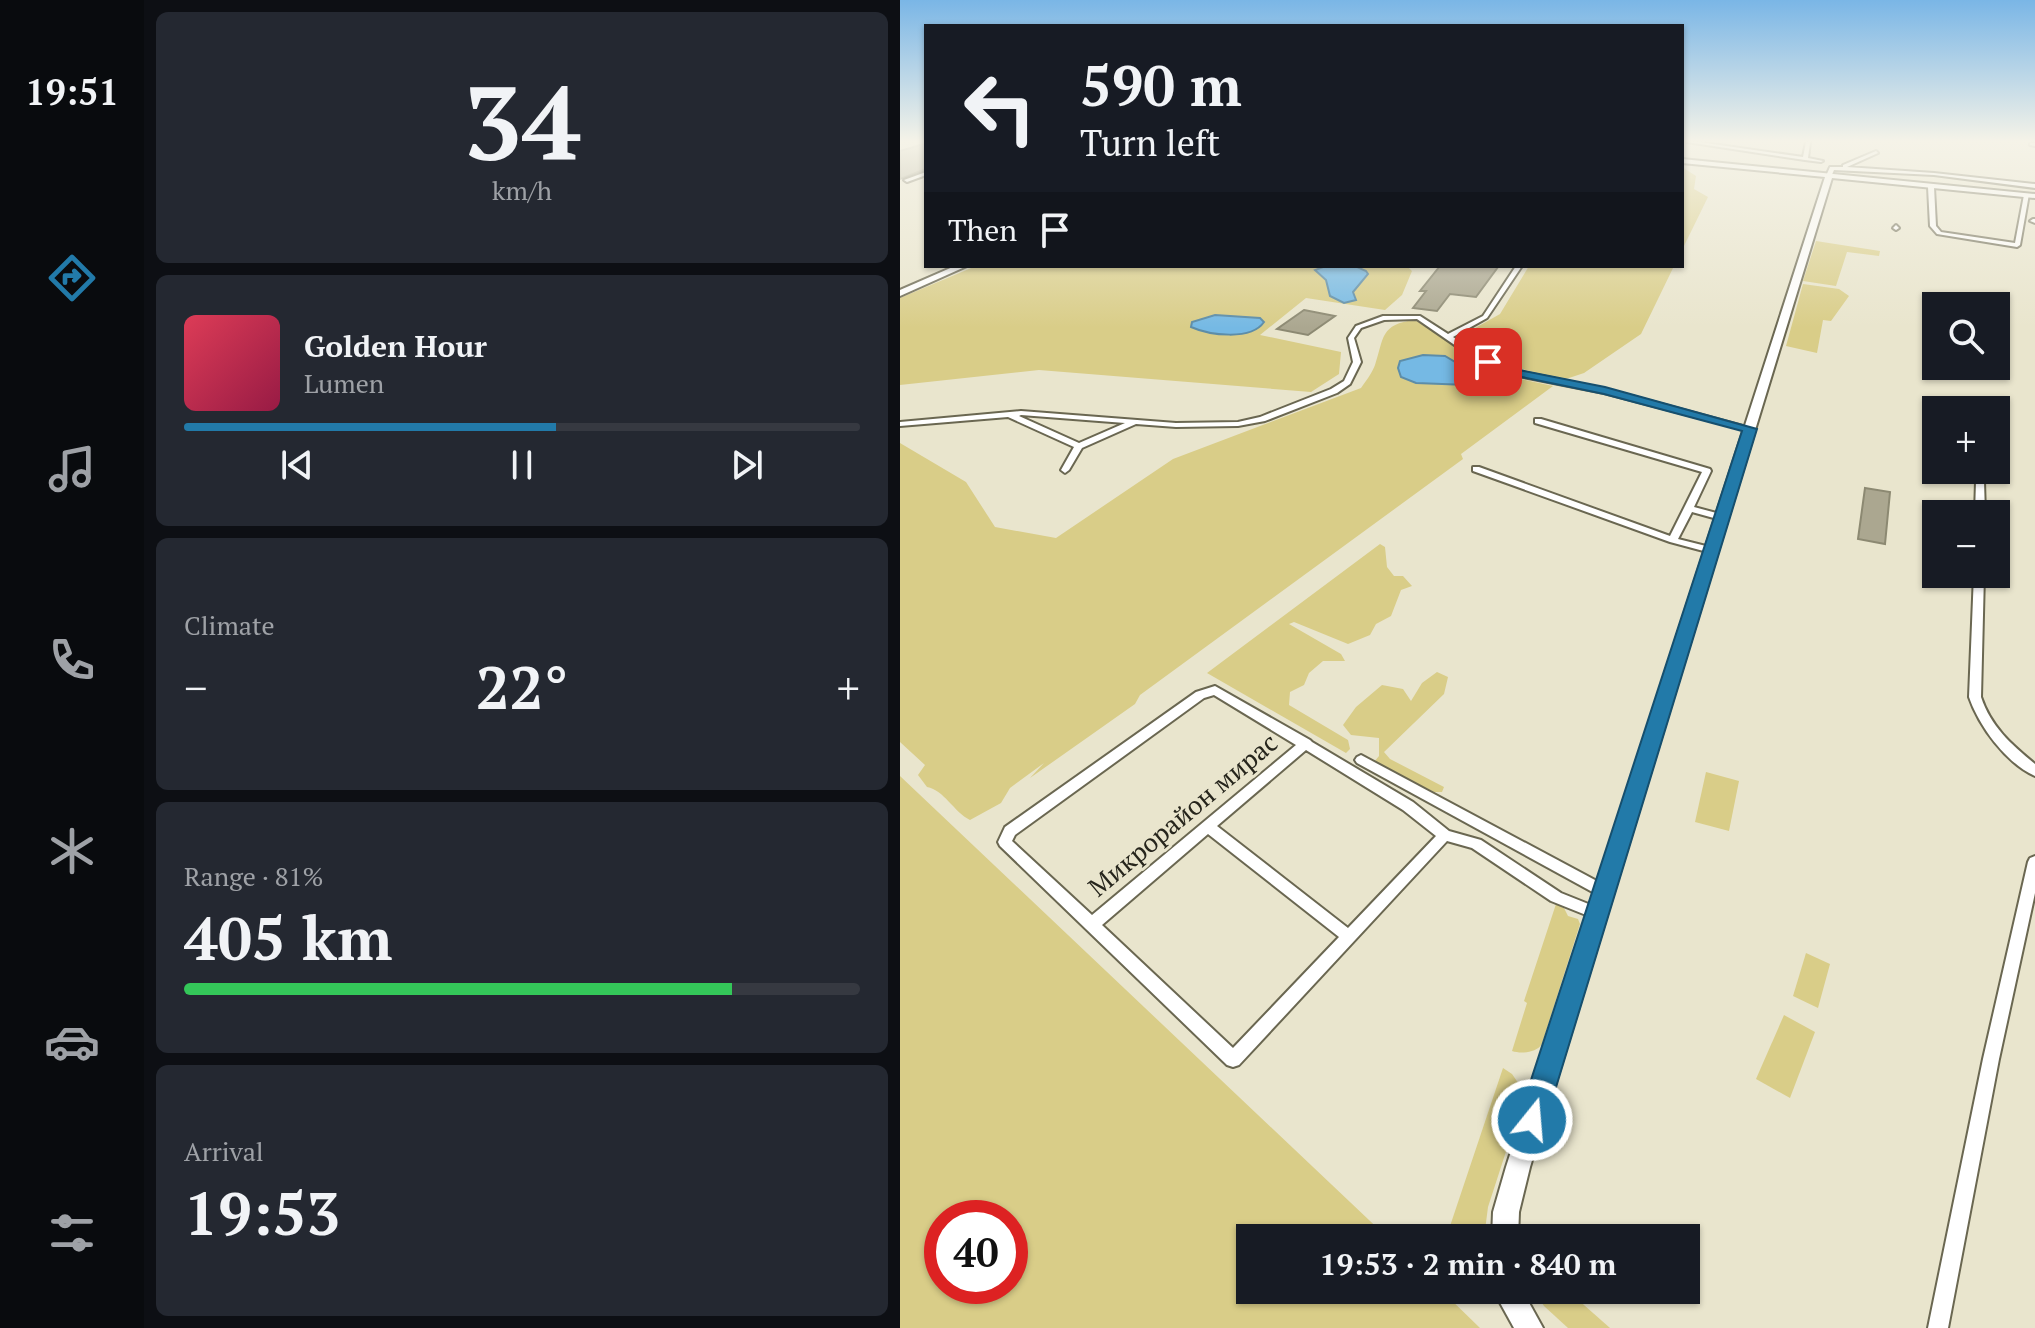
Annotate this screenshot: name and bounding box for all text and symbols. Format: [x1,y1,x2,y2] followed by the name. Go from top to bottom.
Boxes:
[1080,48,1242,122] text: 590 m
[463,52,581,190] text: 34
[948,56,1052,160] icon: left
[25,68,119,115] text: 19:51
[1080,119,1220,166] text: Turn left
[492,173,552,207] text: km/h
[1033,208,1077,252] icon: arrive
[948,210,1017,250] text: Then
[44,250,100,306] icon: directions
[1922,292,2010,588] map controls
[1922,292,2010,380] button: search
[304,326,487,366] text: Golden Hour
[1454,328,1522,396] pin
[1466,340,1510,384] icon: arrive
[304,366,384,400] text: Lumen
[1922,396,2010,484] button: +
[44,441,100,497] icon: music
[275,443,319,487] icon: previous
[500,443,544,487] icon: pause
[725,443,769,487] icon: next
[1922,500,2010,588] button: −
[184,608,275,642] text: Climate
[44,632,100,688] icon: phone
[476,647,568,726] text: 22°
[184,658,207,717] text: −
[837,658,860,717] text: +
[1081,725,1284,903] street label: Микрорайон мирас
[44,823,100,879] icon: climate
[184,859,323,893] text: Range · 81%
[184,898,392,977] text: 405 km
[44,1014,100,1070] icon: car
[1490,1078,1574,1162] position arrow
[184,1134,264,1168] text: Arrival
[184,1173,340,1252] text: 19:53
[924,1200,1028,1304] speed limit sign: 40
[44,1205,100,1261] icon: filters
[1320,1244,1616,1284] text: 19:53 · 2 min · 840 m

